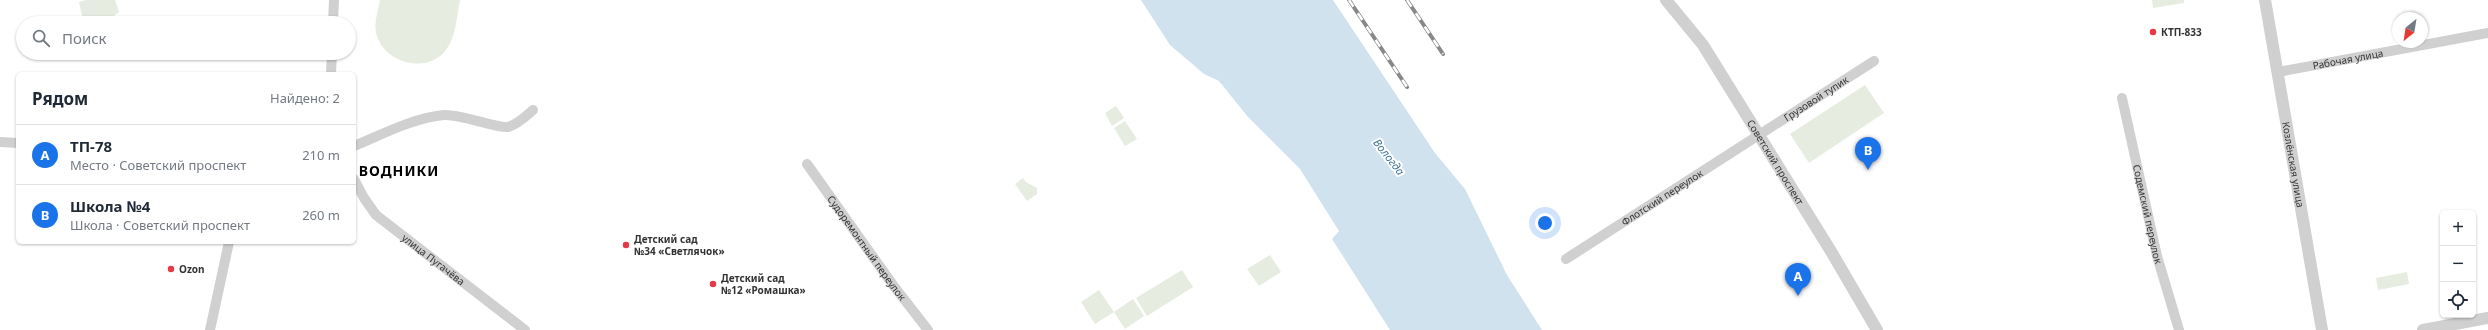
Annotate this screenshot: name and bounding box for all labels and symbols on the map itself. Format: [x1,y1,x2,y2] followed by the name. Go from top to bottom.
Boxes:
[2392,12,2428,48] north arrow
[2161,25,2202,39] place label: КТП-833
[2148,27,2158,37] marker: КТП-833
[2311,46,2384,72] street label: Рабочая улица
[1781,72,1851,124] street label: Грузовой тупик
[1744,117,1808,208] street label: Советский проспект
[2279,121,2308,209] street label: Козлёнская улица
[1371,135,1408,178] water label: Вологда
[1855,137,1881,170] pin: B
[359,161,439,180] district label: ВОДНИКИ
[2130,163,2166,266] street label: Содемский переулок
[1618,166,1706,229] street label: Флотский переулок
[824,192,910,304] street label: Судоремонтный переулок
[1535,213,1555,233] your location
[399,231,468,288] street label: улица Пугачёва
[634,232,725,258] place label: Детский сад №34 «Светлячок»
[621,240,631,250] marker: Детский сад №34 «Светлячок»
[179,262,205,276] place label: Ozon
[1785,263,1811,296] pin: A
[166,264,176,274] marker: Ozon
[721,271,806,297] place label: Детский сад №12 «Ромашка»
[708,279,718,289] marker: Детский сад №12 «Ромашка»

